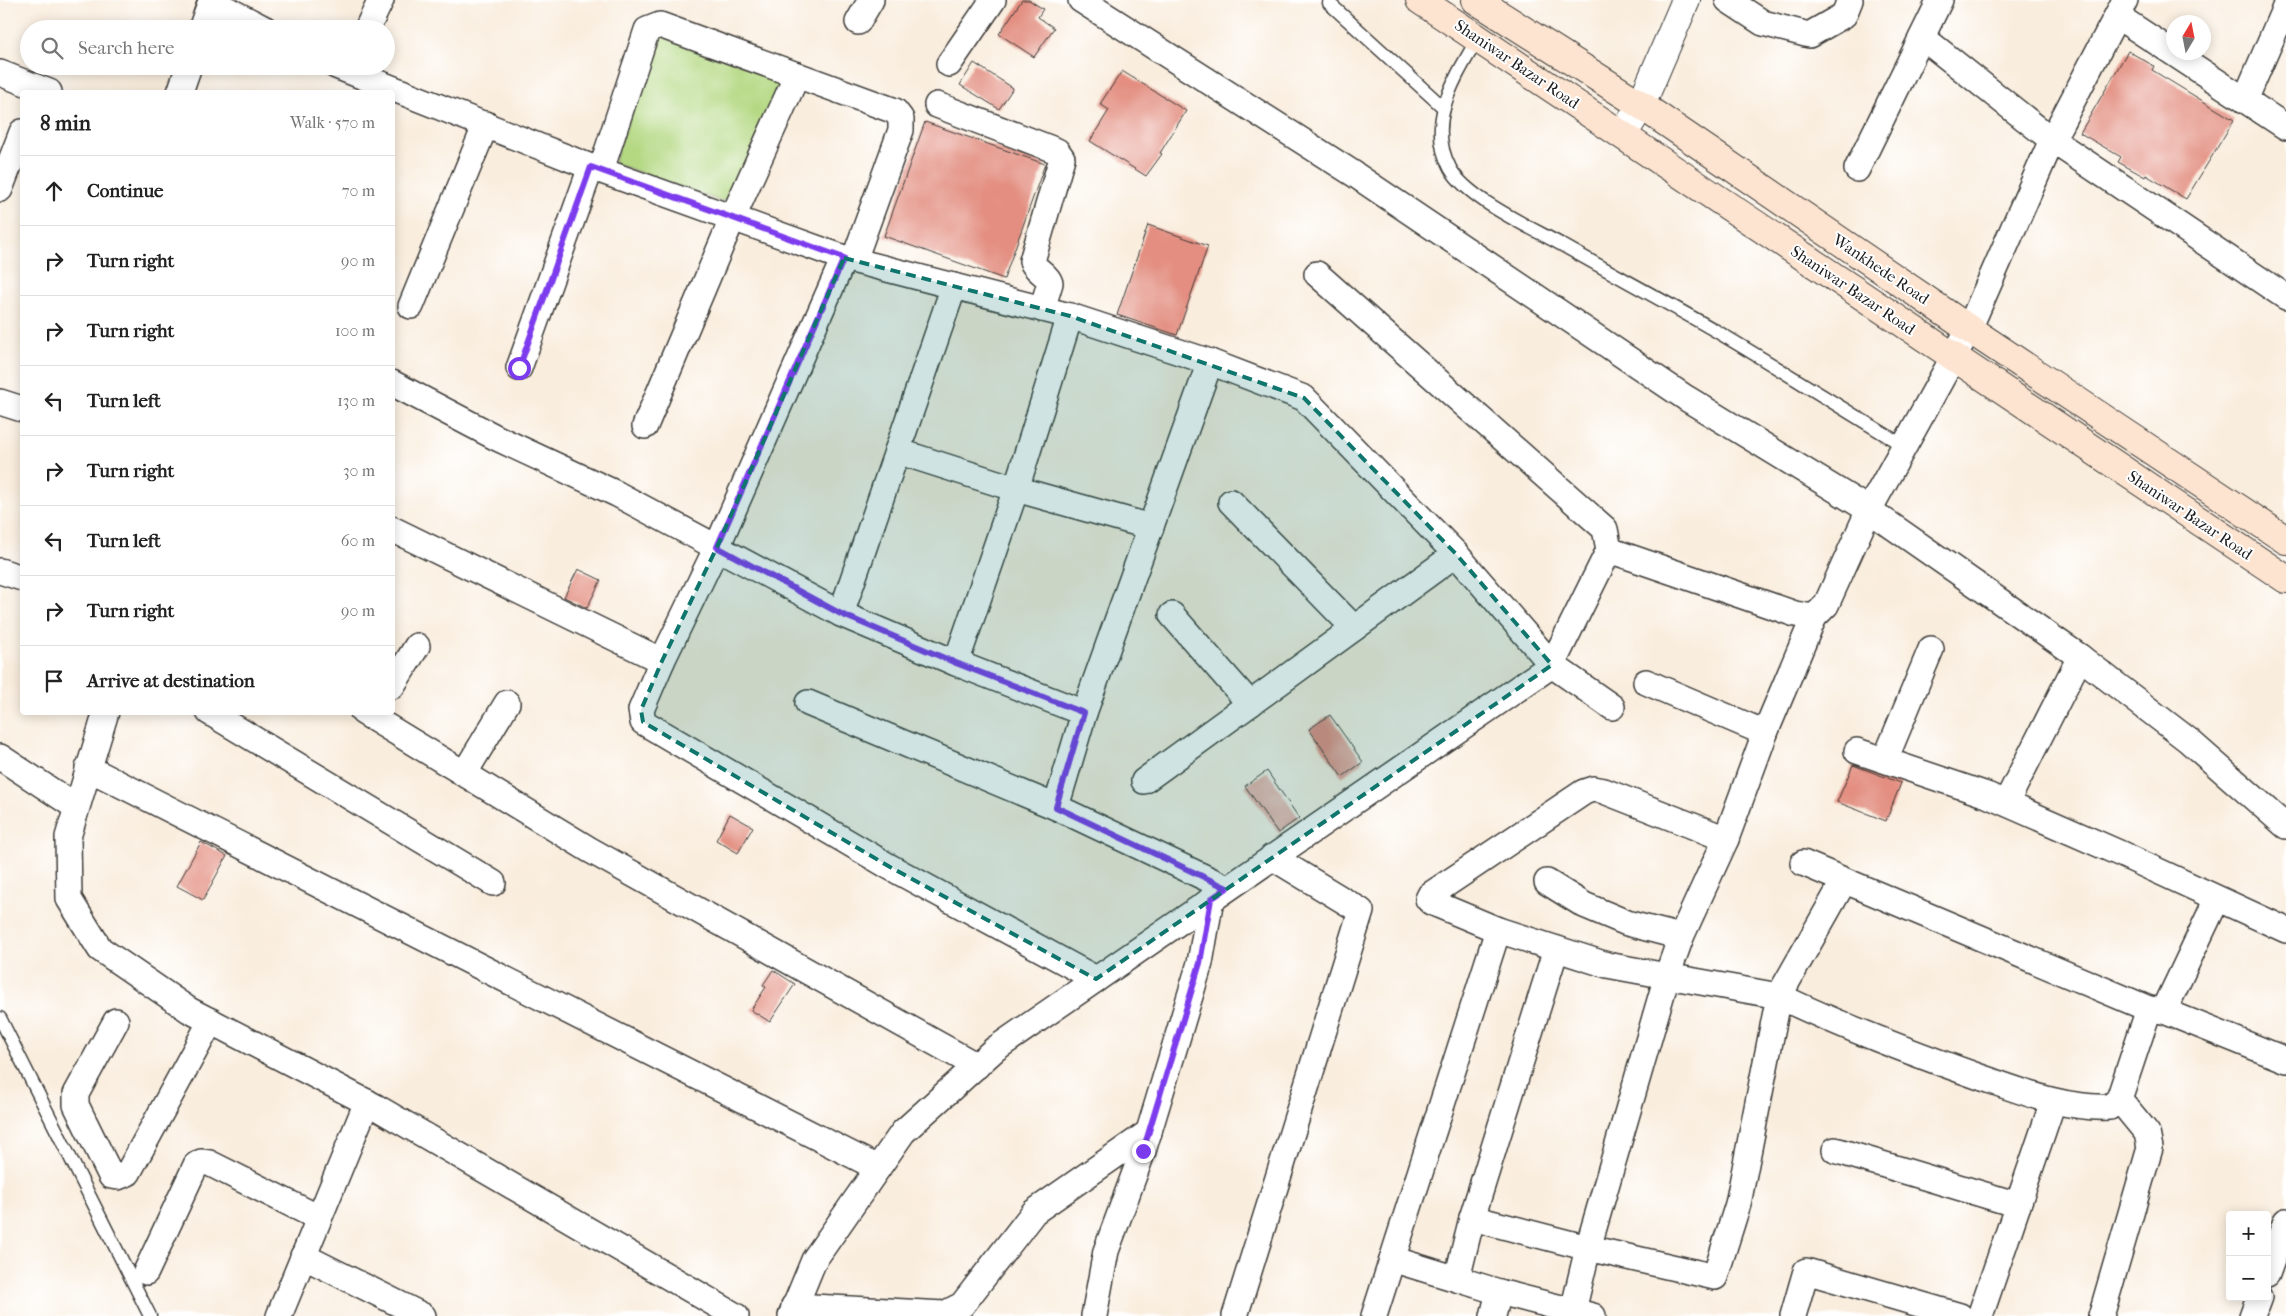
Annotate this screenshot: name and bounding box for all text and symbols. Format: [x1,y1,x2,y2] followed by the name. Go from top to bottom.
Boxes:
[1451,15,1583,113] street label: Shaniwar Bazar Road
[2166,15,2211,60] north arrow
[20,20,395,75] search box
[38,34,66,62] icon: search
[78,37,174,59] text: Search here
[40,111,91,135] text: 8 min
[290,113,375,132] text: Walk · 570 m
[40,177,68,205] icon: ahead
[87,180,163,202] text: Continue
[342,181,375,200] text: 70 m
[1828,229,1933,308] street label: Wankhede Road
[1787,241,1919,339] street label: Shaniwar Bazar Road
[40,247,68,275] icon: right
[87,250,174,272] text: Turn right
[341,251,375,270] text: 90 m
[40,317,68,345] icon: right
[87,320,174,342] text: Turn right
[335,321,375,340] text: 100 m
[508,357,531,380] route start
[40,387,68,415] icon: left
[87,390,161,412] text: Turn left
[337,391,375,410] text: 130 m
[40,457,68,485] icon: right
[87,460,174,482] text: Turn right
[343,461,375,480] text: 30 m
[2124,466,2256,564] street label: Shaniwar Bazar Road
[40,527,68,555] icon: left
[87,530,161,552] text: Turn left
[341,531,375,550] text: 60 m
[40,597,68,625] icon: right
[87,600,174,622] text: Turn right
[341,601,375,620] text: 90 m
[40,667,68,695] icon: arrive
[87,670,255,692] text: Arrive at destination
[1132,1140,1155,1163] route end
[2226,1211,2271,1301] map controls
[2226,1211,2271,1256] button: +
[2226,1256,2271,1301] button: −

